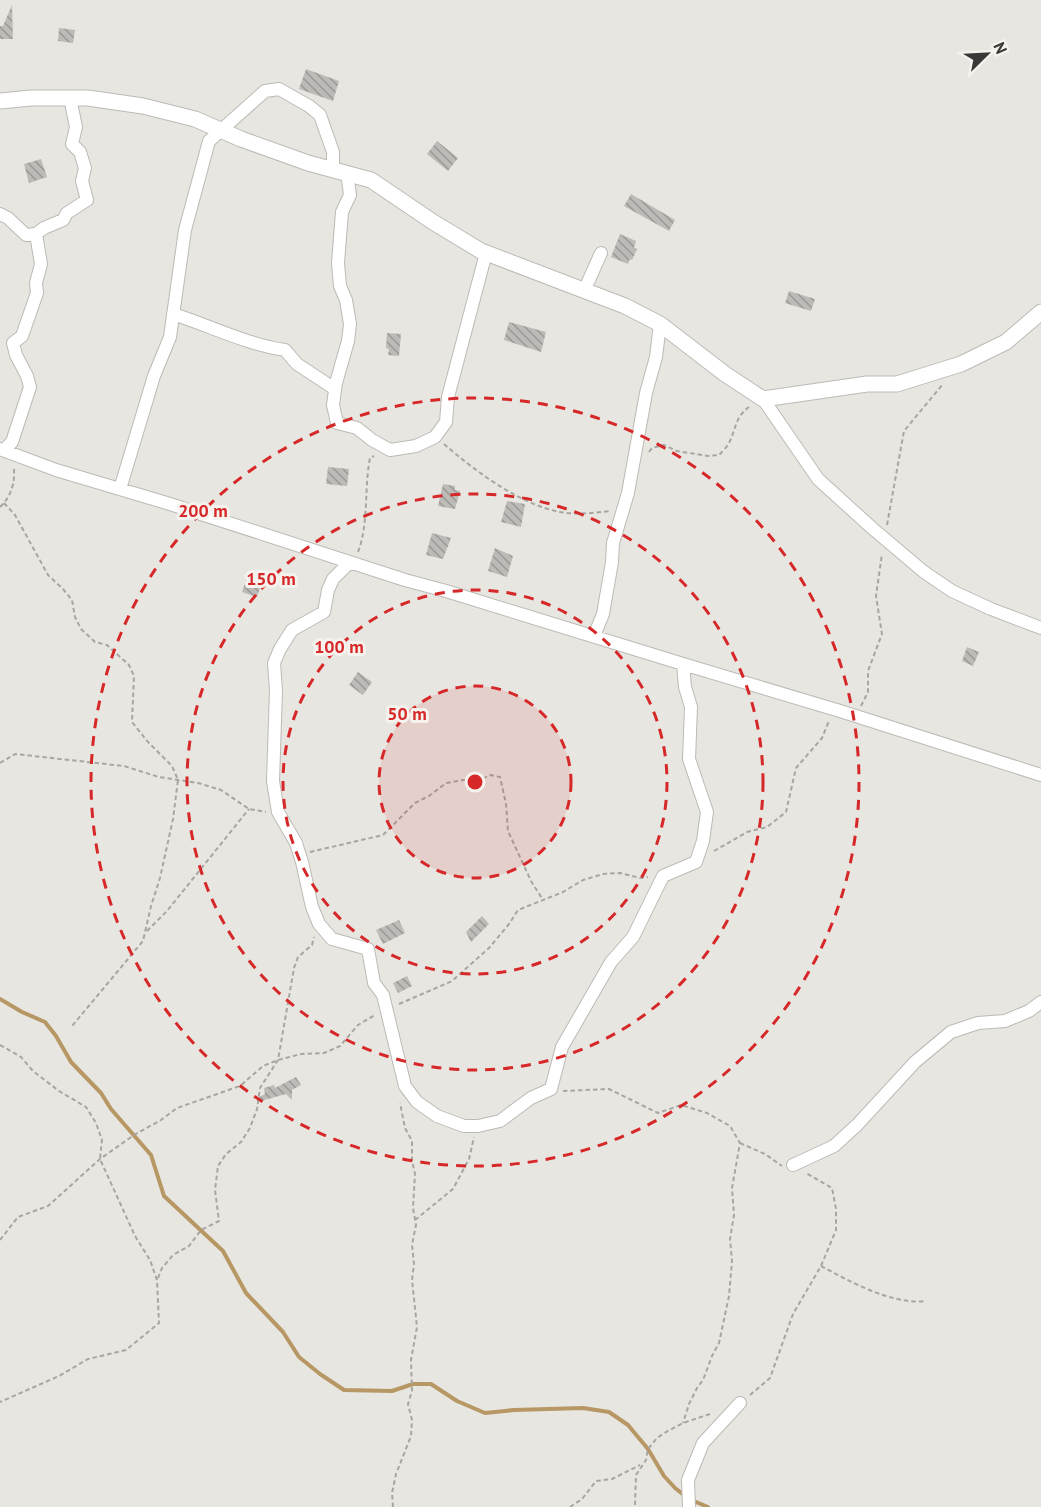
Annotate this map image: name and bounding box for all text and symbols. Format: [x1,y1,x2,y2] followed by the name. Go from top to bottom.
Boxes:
[957,24,1017,84] north arrow
[989,39,1012,57] text: N
[178,499,228,522] text: 200 m
[246,567,296,590] text: 150 m
[314,635,364,658] text: 100 m
[387,702,427,725] text: 50 m
[465,772,485,792] centre of rings

